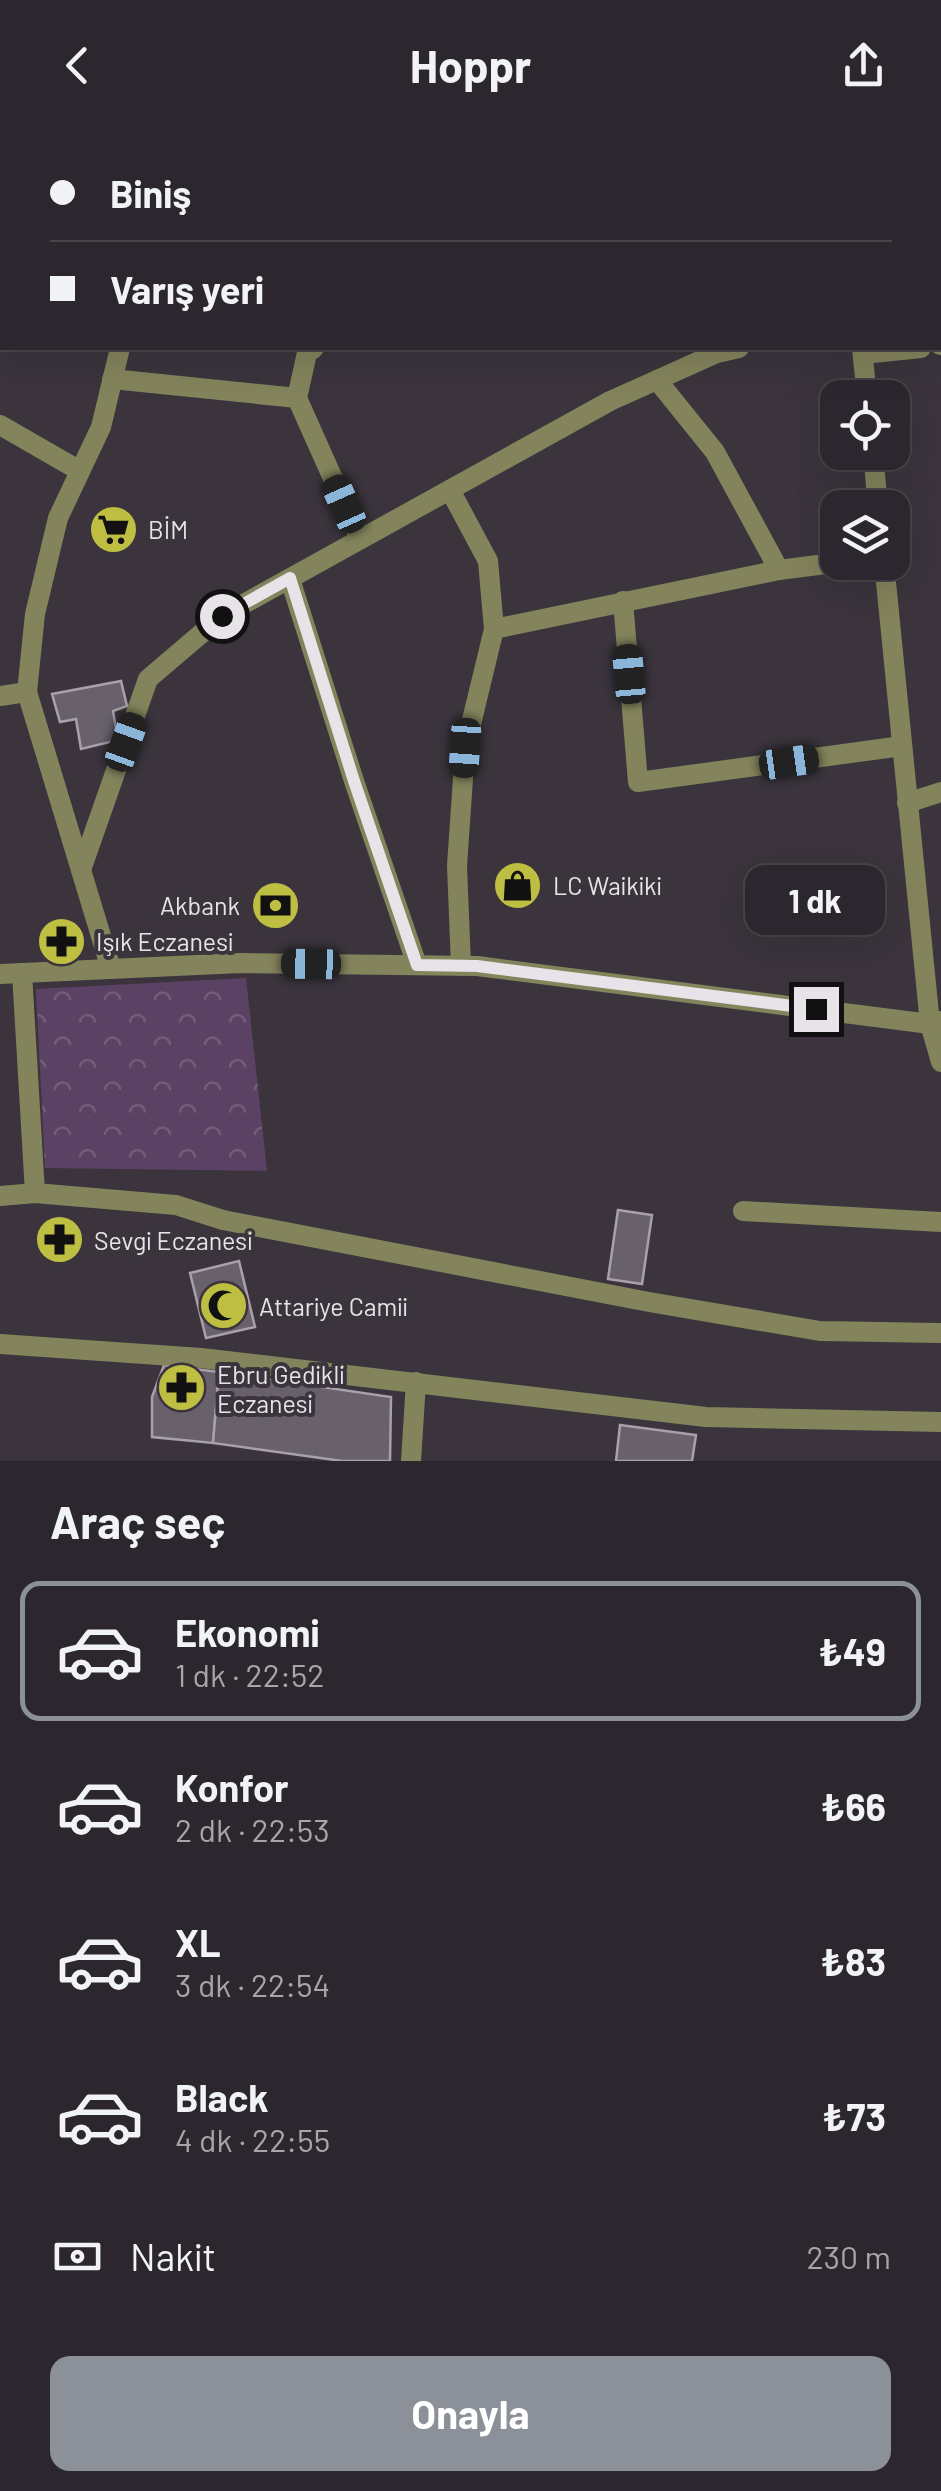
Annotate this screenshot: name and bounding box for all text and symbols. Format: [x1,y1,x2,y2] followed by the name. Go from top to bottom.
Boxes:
[50,38,105,93] icon: back
[410,38,531,92] text: Hoppr
[836,38,891,93] icon: share
[110,170,192,216] text: Biniş
[110,266,264,312] text: Varış yeri
[820,380,910,580] map controls
[820,380,910,470] button: locate
[318,470,370,538] car
[820,490,910,580] button: layers
[87,503,139,555] supermarket icon: BİM
[148,514,188,544] place label: BİM
[200,594,245,639] route start
[611,643,647,705] car
[102,709,150,775] car
[448,717,482,779] car
[757,743,821,781] car
[492,859,544,911] shop icon: LC Waikiki
[746,864,886,934] callout: 1 dk
[553,870,662,900] place label: LC Waikiki
[249,879,301,931] bank icon: Akbank
[789,881,841,919] text: 1 dk
[160,890,240,920] place label: Akbank
[35,915,87,967] pharmacy icon: Işık Eczanesi
[96,926,233,956] place label: Işık Eczanesi
[281,948,341,980] car
[794,987,839,1032] route end
[33,1214,85,1266] pharmacy icon: Sevgi Eczanesi
[94,1225,252,1255] place label: Sevgi Eczanesi
[198,1280,250,1332] mosque icon: Attariye Camii
[259,1291,408,1321] place label: Attariye Camii
[217,1359,344,1418] place label: Ebru Gedikli Eczanesi
[156,1362,208,1414] pharmacy icon: Ebru Gedikli Eczanesi
[50,1494,225,1548] text: Araç seç
[55,1606,145,1696] icon: car
[175,1609,319,1655] text: Ekonomi
[818,1628,886,1674] text: ₺49
[175,1655,324,1693] text: 1 dk · 22:52
[55,1761,145,1851] icon: car
[175,1764,289,1810] text: Konfor
[821,1783,886,1829] text: ₺66
[175,1810,330,1848] text: 2 dk · 22:53
[55,1916,145,2006] icon: car
[175,1919,221,1965] text: XL
[820,1938,886,1984] text: ₺83
[175,1965,330,2003] text: 3 dk · 22:54
[55,2071,145,2161] icon: car
[175,2074,269,2120] text: Black
[822,2093,886,2139] text: ₺73
[175,2120,330,2158] text: 4 dk · 22:55
[50,2229,105,2284] icon: cash
[130,2233,216,2279] text: Nakit
[807,2237,891,2275] text: 230 m
[50,2356,891,2471] button: Onayla

